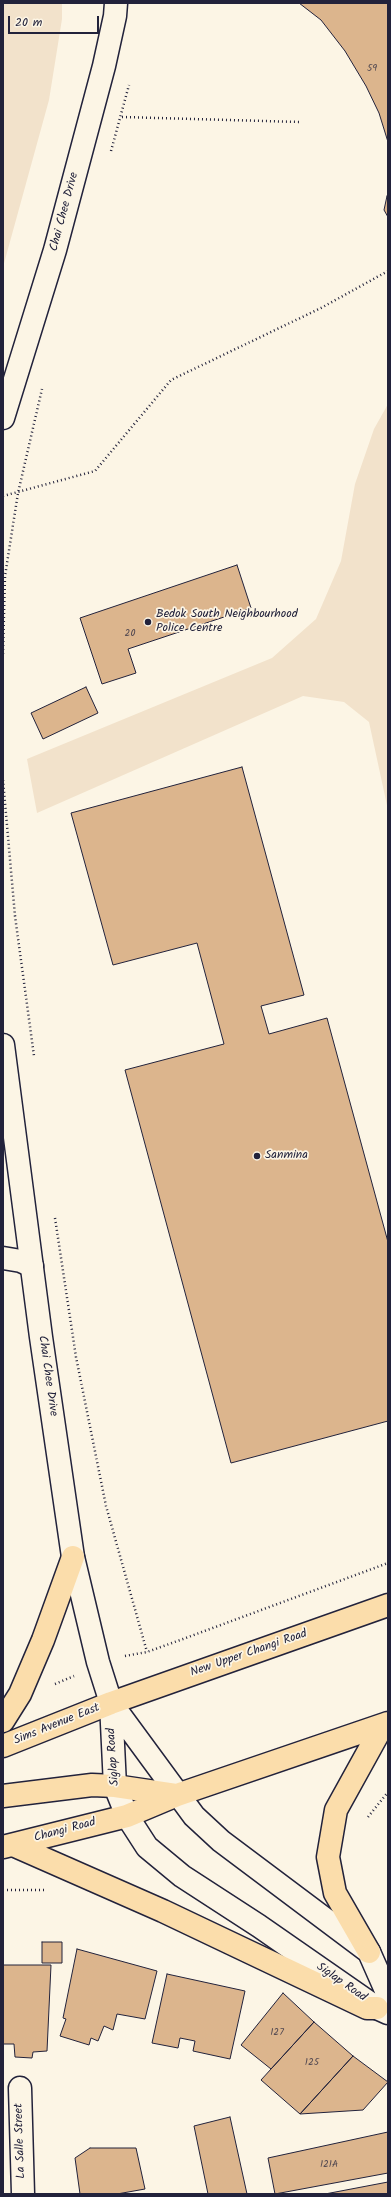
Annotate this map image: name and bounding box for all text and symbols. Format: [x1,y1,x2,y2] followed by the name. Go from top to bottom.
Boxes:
[10,8,101,34] scale bar
[15,13,42,32] text: 20 m
[367,63,377,75] house number: 59
[48,171,82,253] street label: Chai Chee Drive
[156,608,298,636] place label: Bedok South Neighbourhood Police Centre
[143,617,153,627] marker: Bedok South Neighbourhood Police Centre
[125,628,135,640] house number: 20
[265,1149,308,1163] place label: Sanmina
[252,1151,262,1161] marker: Sanmina
[34,1335,60,1417] street label: Chai Chee Drive
[189,1627,309,1681] street label: New Upper Changi Road
[12,1701,102,1749] street label: Sims Avenue East
[105,1728,123,1786] street label: Siglap Road
[33,1816,97,1846] street label: Changi Road
[313,1960,369,2006] street label: Siglap Road
[270,2027,284,2039] house number: 127
[305,2057,319,2069] house number: 125
[12,2103,30,2179] street label: La Salle Street
[320,2159,338,2171] house number: 121A

